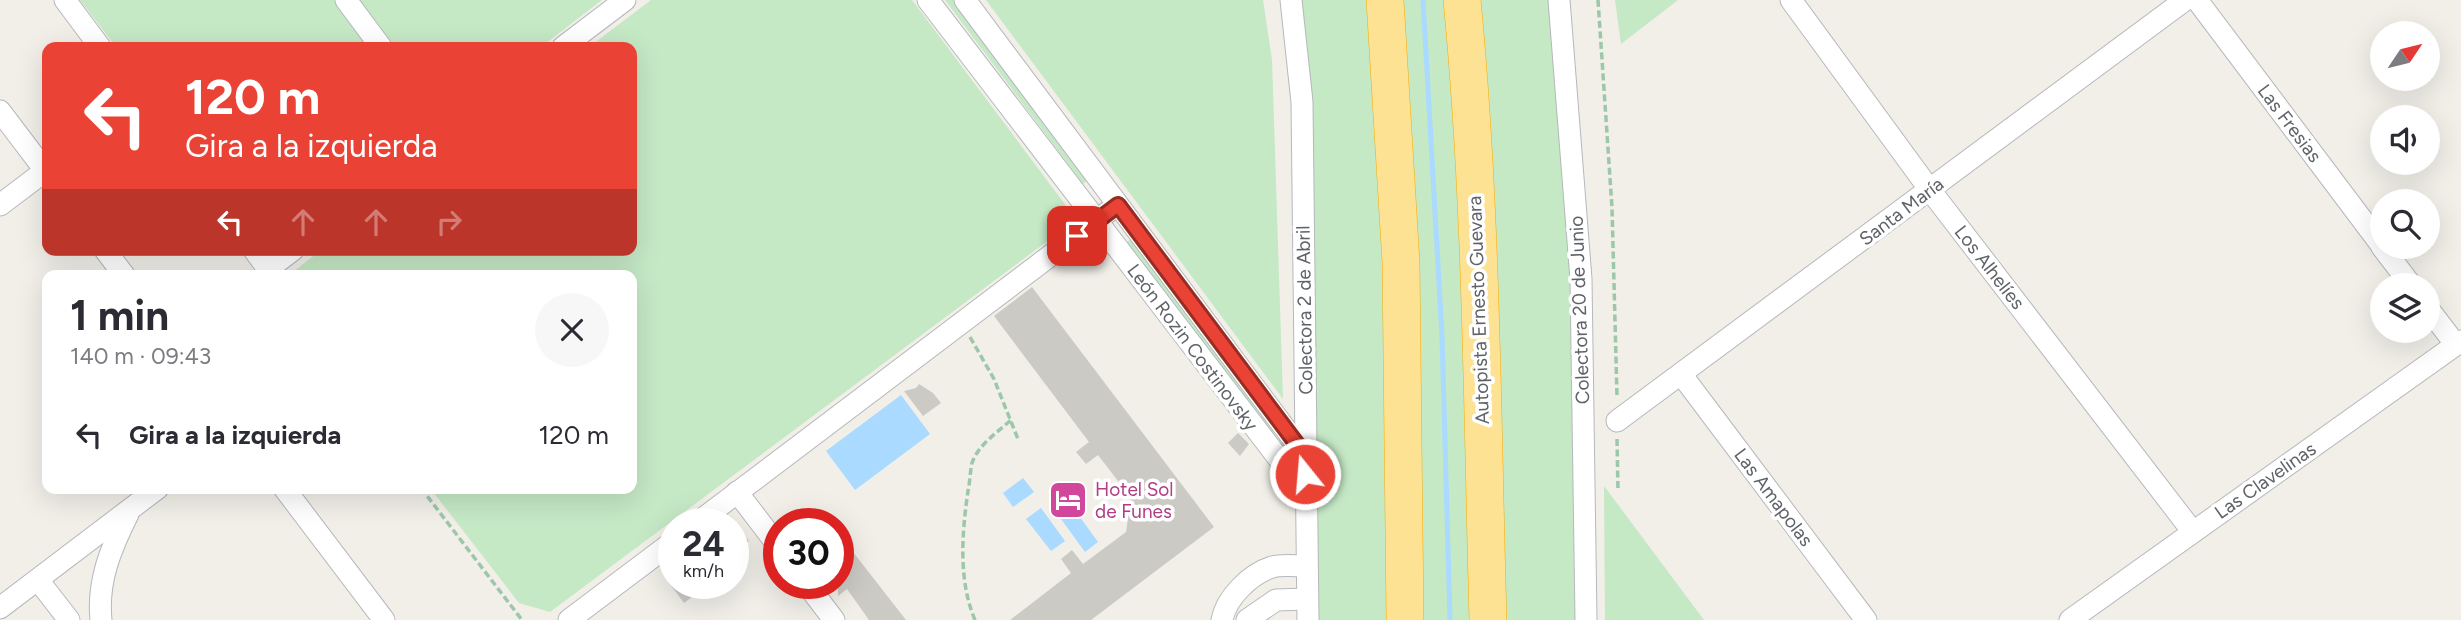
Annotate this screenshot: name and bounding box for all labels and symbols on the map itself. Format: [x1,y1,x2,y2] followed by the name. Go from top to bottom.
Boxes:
[2370,21,2440,91] north arrow
[2253,80,2327,167] street label: Las Fresias
[1855,172,1948,251] street label: Santa María
[1463,195,1494,425] street label: Autopista Ernesto Guevara
[1047,206,1107,266] pin
[1565,215,1594,405] street label: Colectora 20 de Junio
[1950,221,2030,314] street label: Los Alhelíes
[1292,225,1317,395] street label: Colectora 2 de Abril
[1122,259,1263,435] street label: León Rozin Costinovsky
[1268,437,1342,511] position arrow
[2210,437,2320,524] street label: Las Clavelinas
[1729,444,1818,551] street label: Las Amapolas
[1095,478,1174,523] place label: Hotel Sol de Funes
[1047,479,1089,521] hotel icon: Hotel Sol de Funes
[763,508,854,599] speed limit sign: 30

